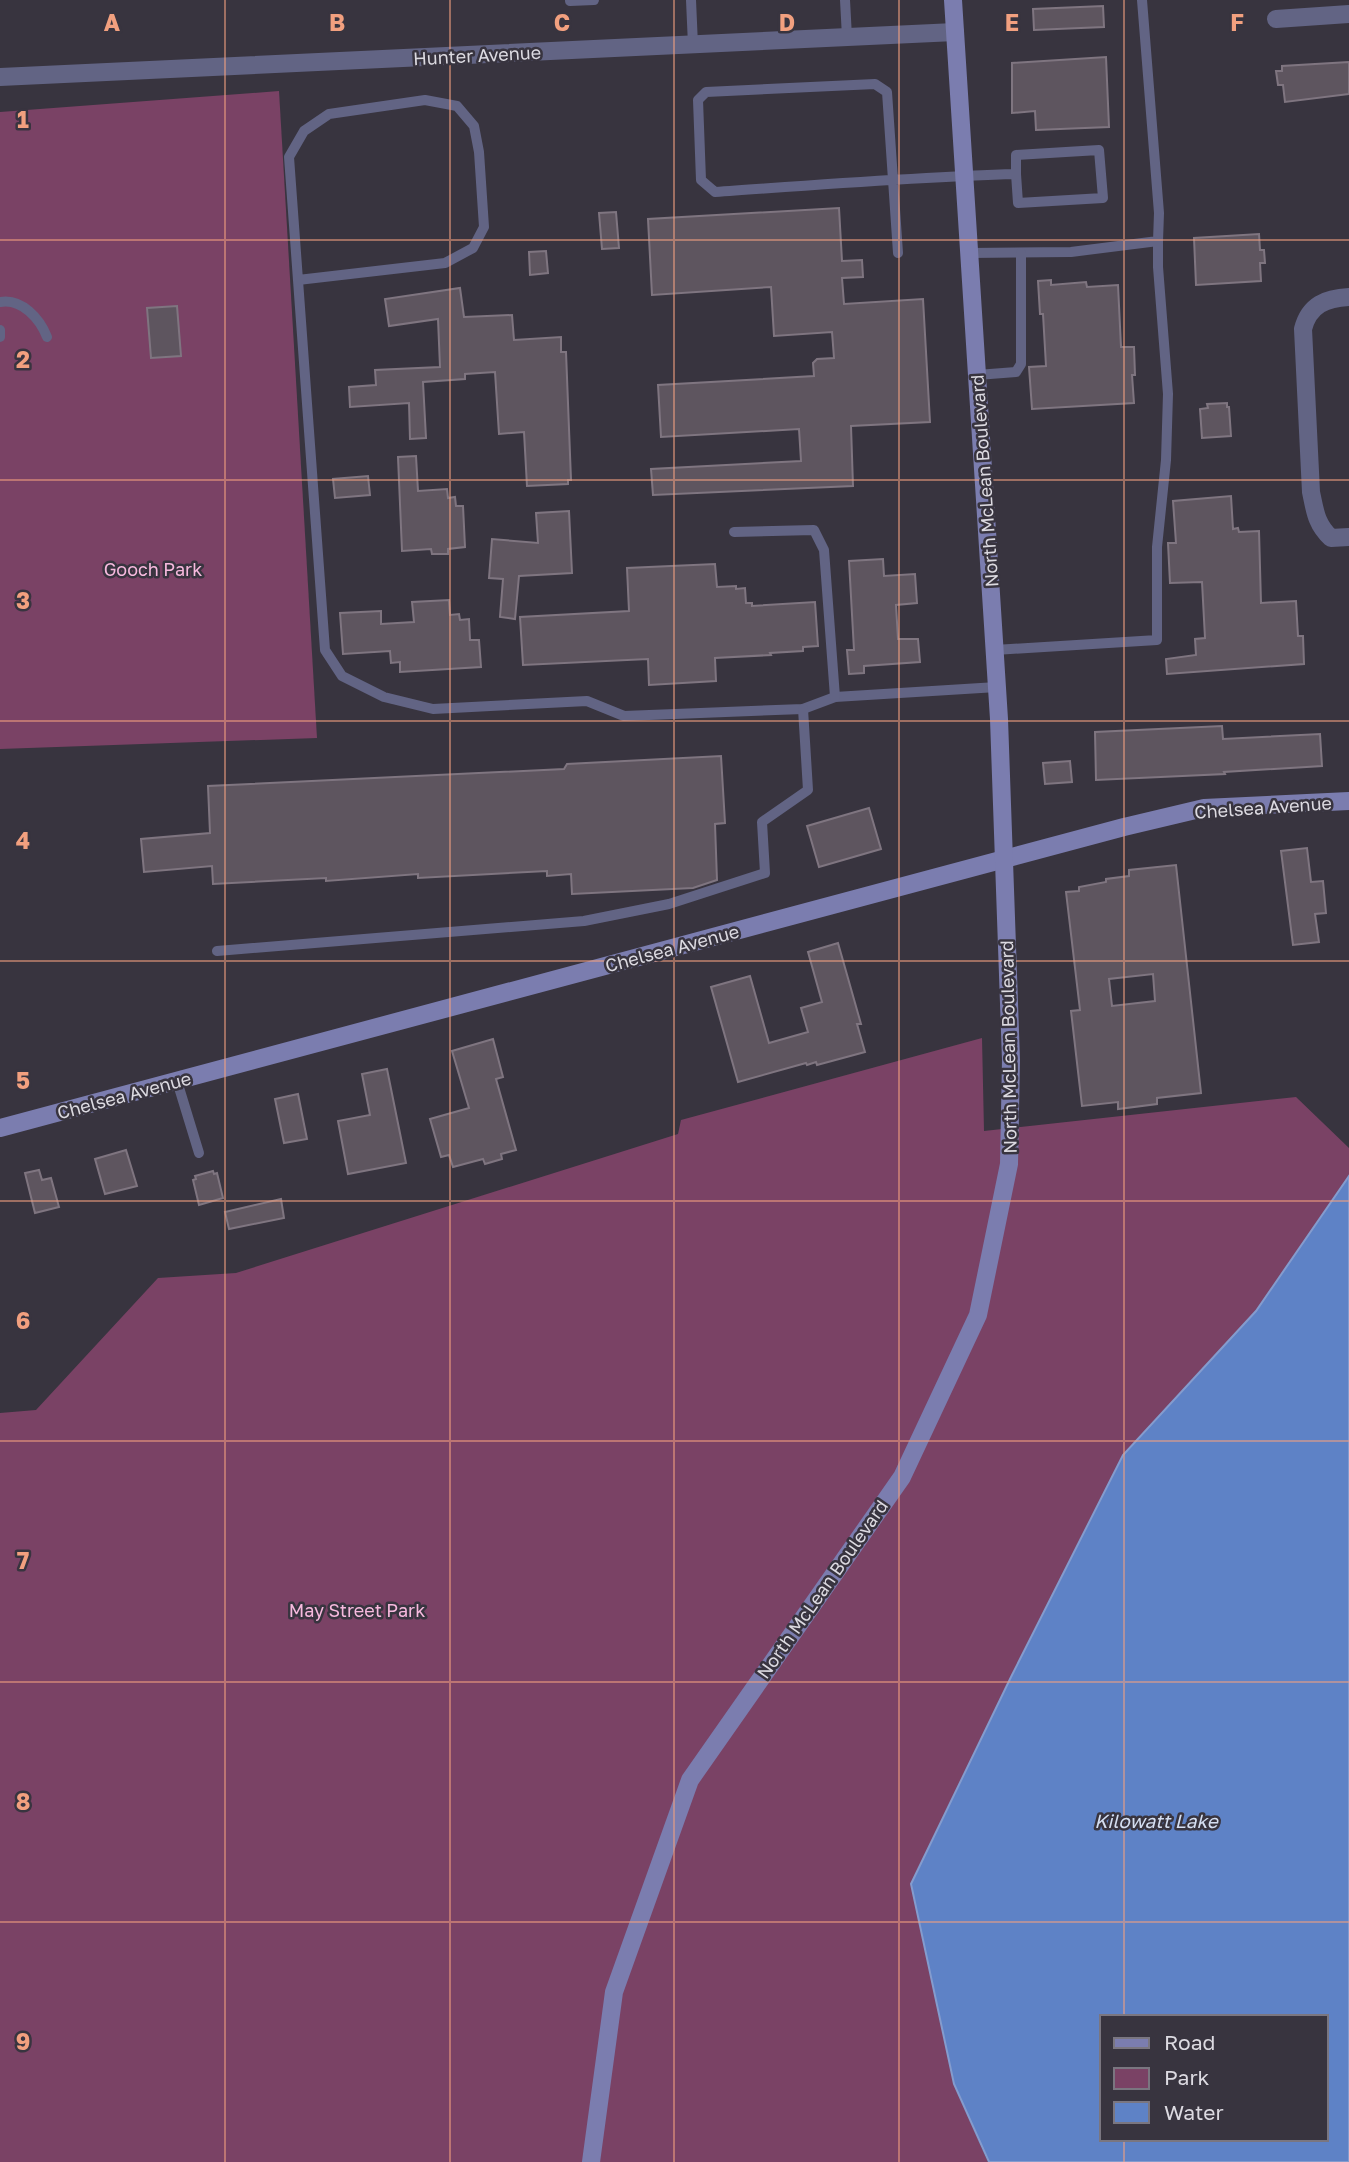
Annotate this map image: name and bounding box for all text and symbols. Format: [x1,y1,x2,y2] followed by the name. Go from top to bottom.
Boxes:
[104,8,121,36] text: A
[329,8,345,36] text: B
[554,8,570,36] text: C
[779,8,795,36] text: D
[1005,8,1019,36] text: E
[1230,8,1244,36] text: F
[412,41,542,69] street label: Hunter Avenue
[17,105,29,133] text: 1
[16,345,30,373] text: 2
[966,374,1002,588] street label: North McLean Boulevard
[104,558,202,580] park label: Gooch Park
[16,586,30,614] text: 3
[1194,791,1332,823] street label: Chelsea Avenue
[16,826,30,854] text: 4
[603,920,741,976] street label: Chelsea Avenue
[995,940,1021,1154] street label: North McLean Boulevard
[16,1066,30,1094] text: 5
[55,1067,193,1123] street label: Chelsea Avenue
[16,1306,30,1334] text: 6
[752,1495,892,1683] street label: North McLean Boulevard
[17,1546,29,1574] text: 7
[289,1599,425,1621] park label: May Street Park
[16,1787,30,1815] text: 8
[1094,1809,1220,1832] water label: Kilowatt Lake
[1100,2015,1328,2141] legend
[16,2027,30,2055] text: 9
[1164,2029,1215,2055] text: Road
[1164,2064,1210,2090] text: Park
[1164,2099,1224,2125] text: Water

